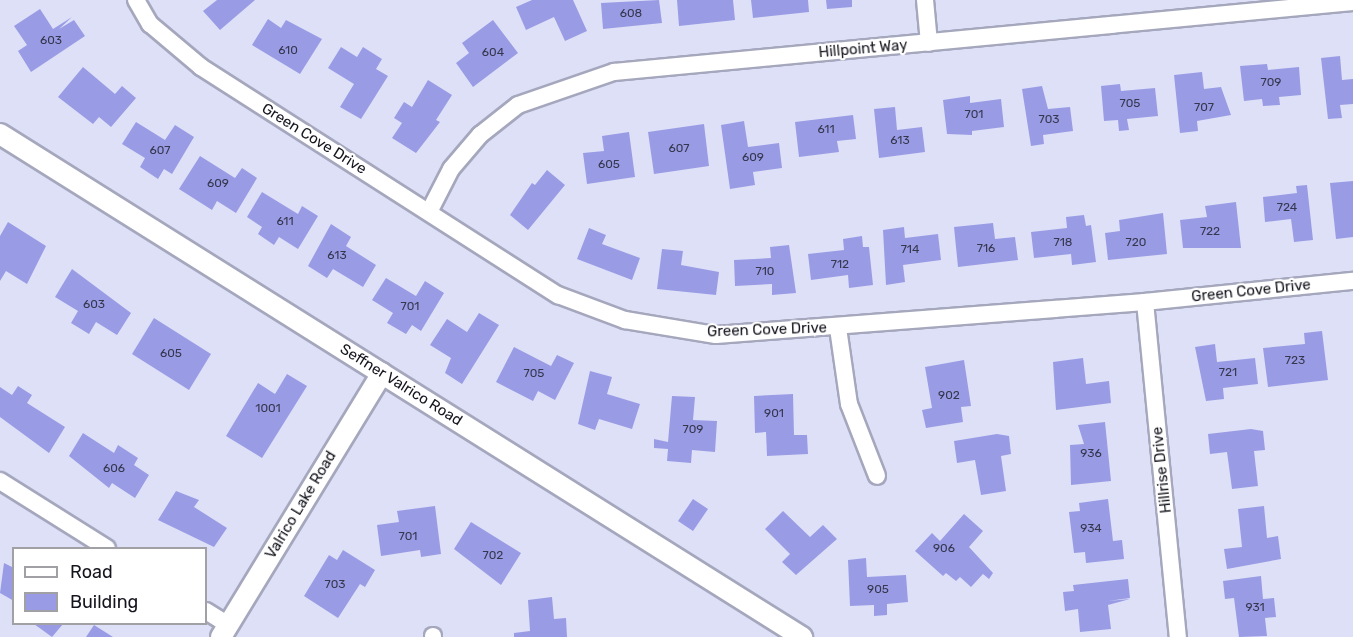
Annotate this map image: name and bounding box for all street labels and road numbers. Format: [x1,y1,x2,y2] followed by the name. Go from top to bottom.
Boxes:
[818,36,908,62] street label: Hillpoint Way
[258,100,370,178] street label: Green Cove Drive
[1190,276,1312,306] street label: Green Cove Drive
[707,319,827,341] street label: Green Cove Drive
[336,340,466,430] street label: Seffner Valrico Road
[1149,426,1175,514] street label: Hillrise Drive
[262,448,340,562] street label: Valrico Lake Road

